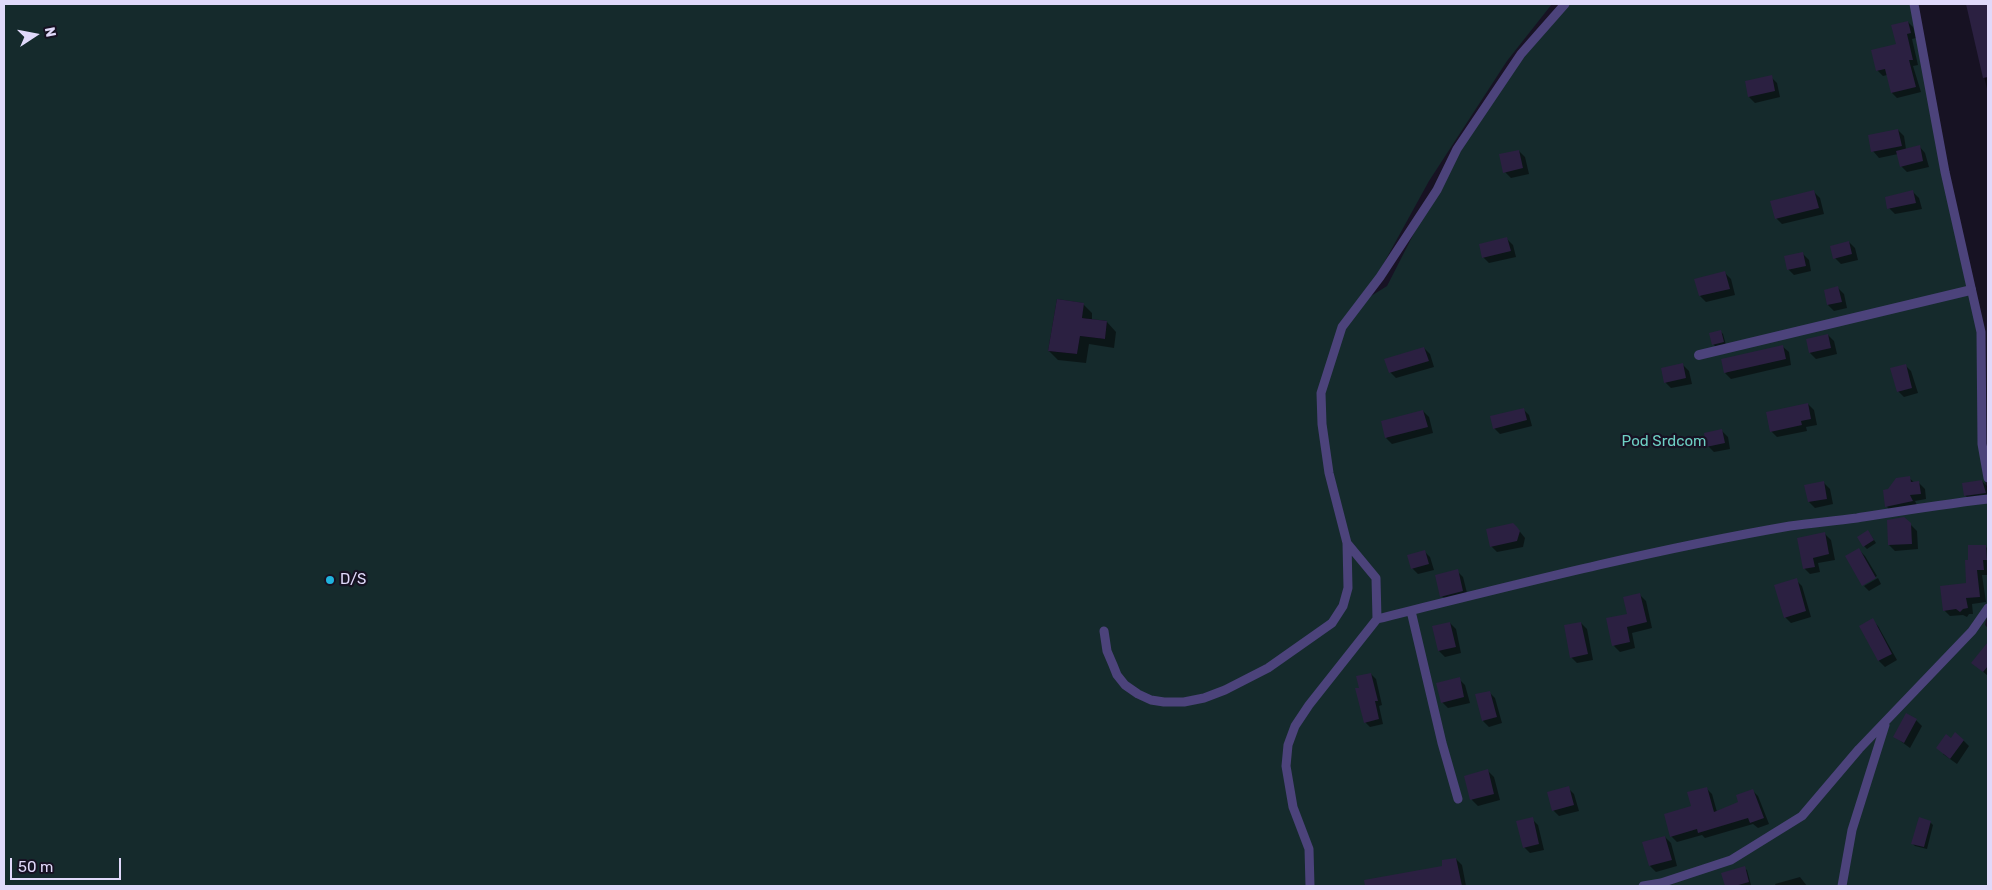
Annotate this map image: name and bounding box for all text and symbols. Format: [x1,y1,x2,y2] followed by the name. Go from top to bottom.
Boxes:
[10,10,60,60] north arrow
[41,25,60,39] text: N
[1622,433,1706,451] park label: Pod Srdcom
[340,571,366,589] place label: D/S
[324,574,336,586] marker: D/S
[12,848,124,880] scale bar
[18,858,53,876] text: 50 m

